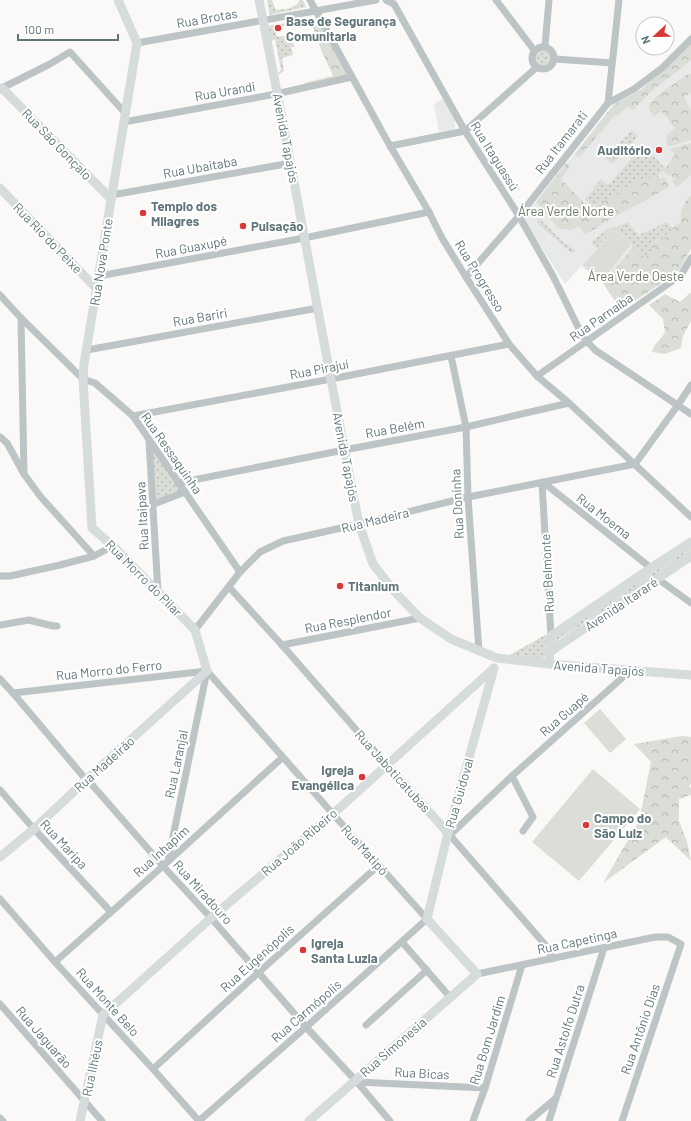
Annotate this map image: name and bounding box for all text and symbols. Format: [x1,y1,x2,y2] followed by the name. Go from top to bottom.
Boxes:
[175,5,239,31] street label: Rua Brotas
[286,13,396,44] place label: Base de Segurança Comunitaria
[18,16,118,42] scale bar
[635,16,675,56] north arrow
[24,22,54,36] text: 100 m
[273,23,283,33] marker: Base de Segurança Comunitaria
[638,34,653,46] text: N
[193,78,257,104] street label: Rua Urandi
[269,92,303,184] street label: Avenida Tapajós
[19,105,95,183] street label: Rua São Gonçalo
[531,107,591,177] street label: Rua Itamarati
[467,118,523,194] street label: Rua Itaguassú
[597,142,651,158] place label: Auditório
[654,145,664,155] marker: Auditório
[162,153,238,181] street label: Rua Ubaitaba
[151,198,217,229] place label: Templo dos Milagres
[10,199,86,277] street label: Rua Rio do Peixe
[518,203,614,219] park label: Área Verde Norte
[138,208,148,218] marker: Templo dos Milagres
[86,217,116,307] street label: Rua Nova Ponte
[251,218,303,234] place label: Pulsação
[238,221,248,231] marker: Pulsação
[154,232,228,262] street label: Rua Guaxupé
[452,237,508,315] street label: Rua Progresso
[588,268,684,284] park label: Área Verde Oeste
[566,289,636,345] street label: Rua Parnaíba
[172,304,228,330] street label: Rua Bariri
[288,355,350,383] street label: Rua Pirajuí
[138,409,206,497] street label: Rua Ressaquinha
[329,411,363,503] street label: Avenida Tapajós
[364,415,426,441] street label: Rua Belém
[447,468,467,540] street label: Rua Doninha
[132,481,152,551] street label: Rua Itaipava
[574,490,634,542] street label: Rua Moema
[340,504,410,536] street label: Rua Madeira
[537,533,557,613] street label: Rua Belmonte
[102,536,186,620] street label: Rua Morro do Pilar
[581,574,661,634] street label: Avenida Itararé
[348,578,399,594] place label: Titanium
[335,581,345,591] marker: Titanium
[303,604,393,636] street label: Rua Resplendor
[55,656,163,684] street label: Rua Morro do Ferro
[553,657,645,679] street label: Avenida Tapajós
[536,688,592,740] street label: Rua Guapé
[352,726,434,816] street label: Rua Jaboticatubas
[161,728,191,800] street label: Rua Laranjal
[70,733,138,795] street label: Rua Madeirão
[441,756,477,830] street label: Rua Guidoval
[291,762,354,793] place label: Igreja Evangélica
[357,772,367,782] marker: Igreja Evangélica
[258,805,340,879] street label: Rua João Ribeiro
[594,810,651,841] place label: Campo do São Luiz
[37,816,91,872] street label: Rua Maripa
[581,820,591,830] marker: Campo do São Luiz
[130,822,192,880] street label: Rua Inhapim
[338,822,392,878] street label: Rua Matipó
[170,857,236,927] street label: Rua Miradouro
[217,921,297,995] street label: Rua Eugenópolis
[536,925,618,957] street label: Rua Capetinga
[311,935,378,966] place label: Igreja Santa Luzia
[298,945,308,955] marker: Igreja Santa Luzia
[73,964,143,1040] street label: Rua Monte Belo
[268,976,344,1046] street label: Rua Carmópolis
[542,982,588,1080] street label: Rua Astolfo Dutra
[617,982,663,1076] street label: Rua Antônio Dias
[466,993,508,1087] street label: Rua Bom Jardim
[13,1003,75,1071] street label: Rua Jaguarão
[357,1014,429,1080] street label: Rua Simonesia
[78,1038,106,1098] street label: Rua Ilhéus
[394,1064,450,1082] street label: Rua Bicas

